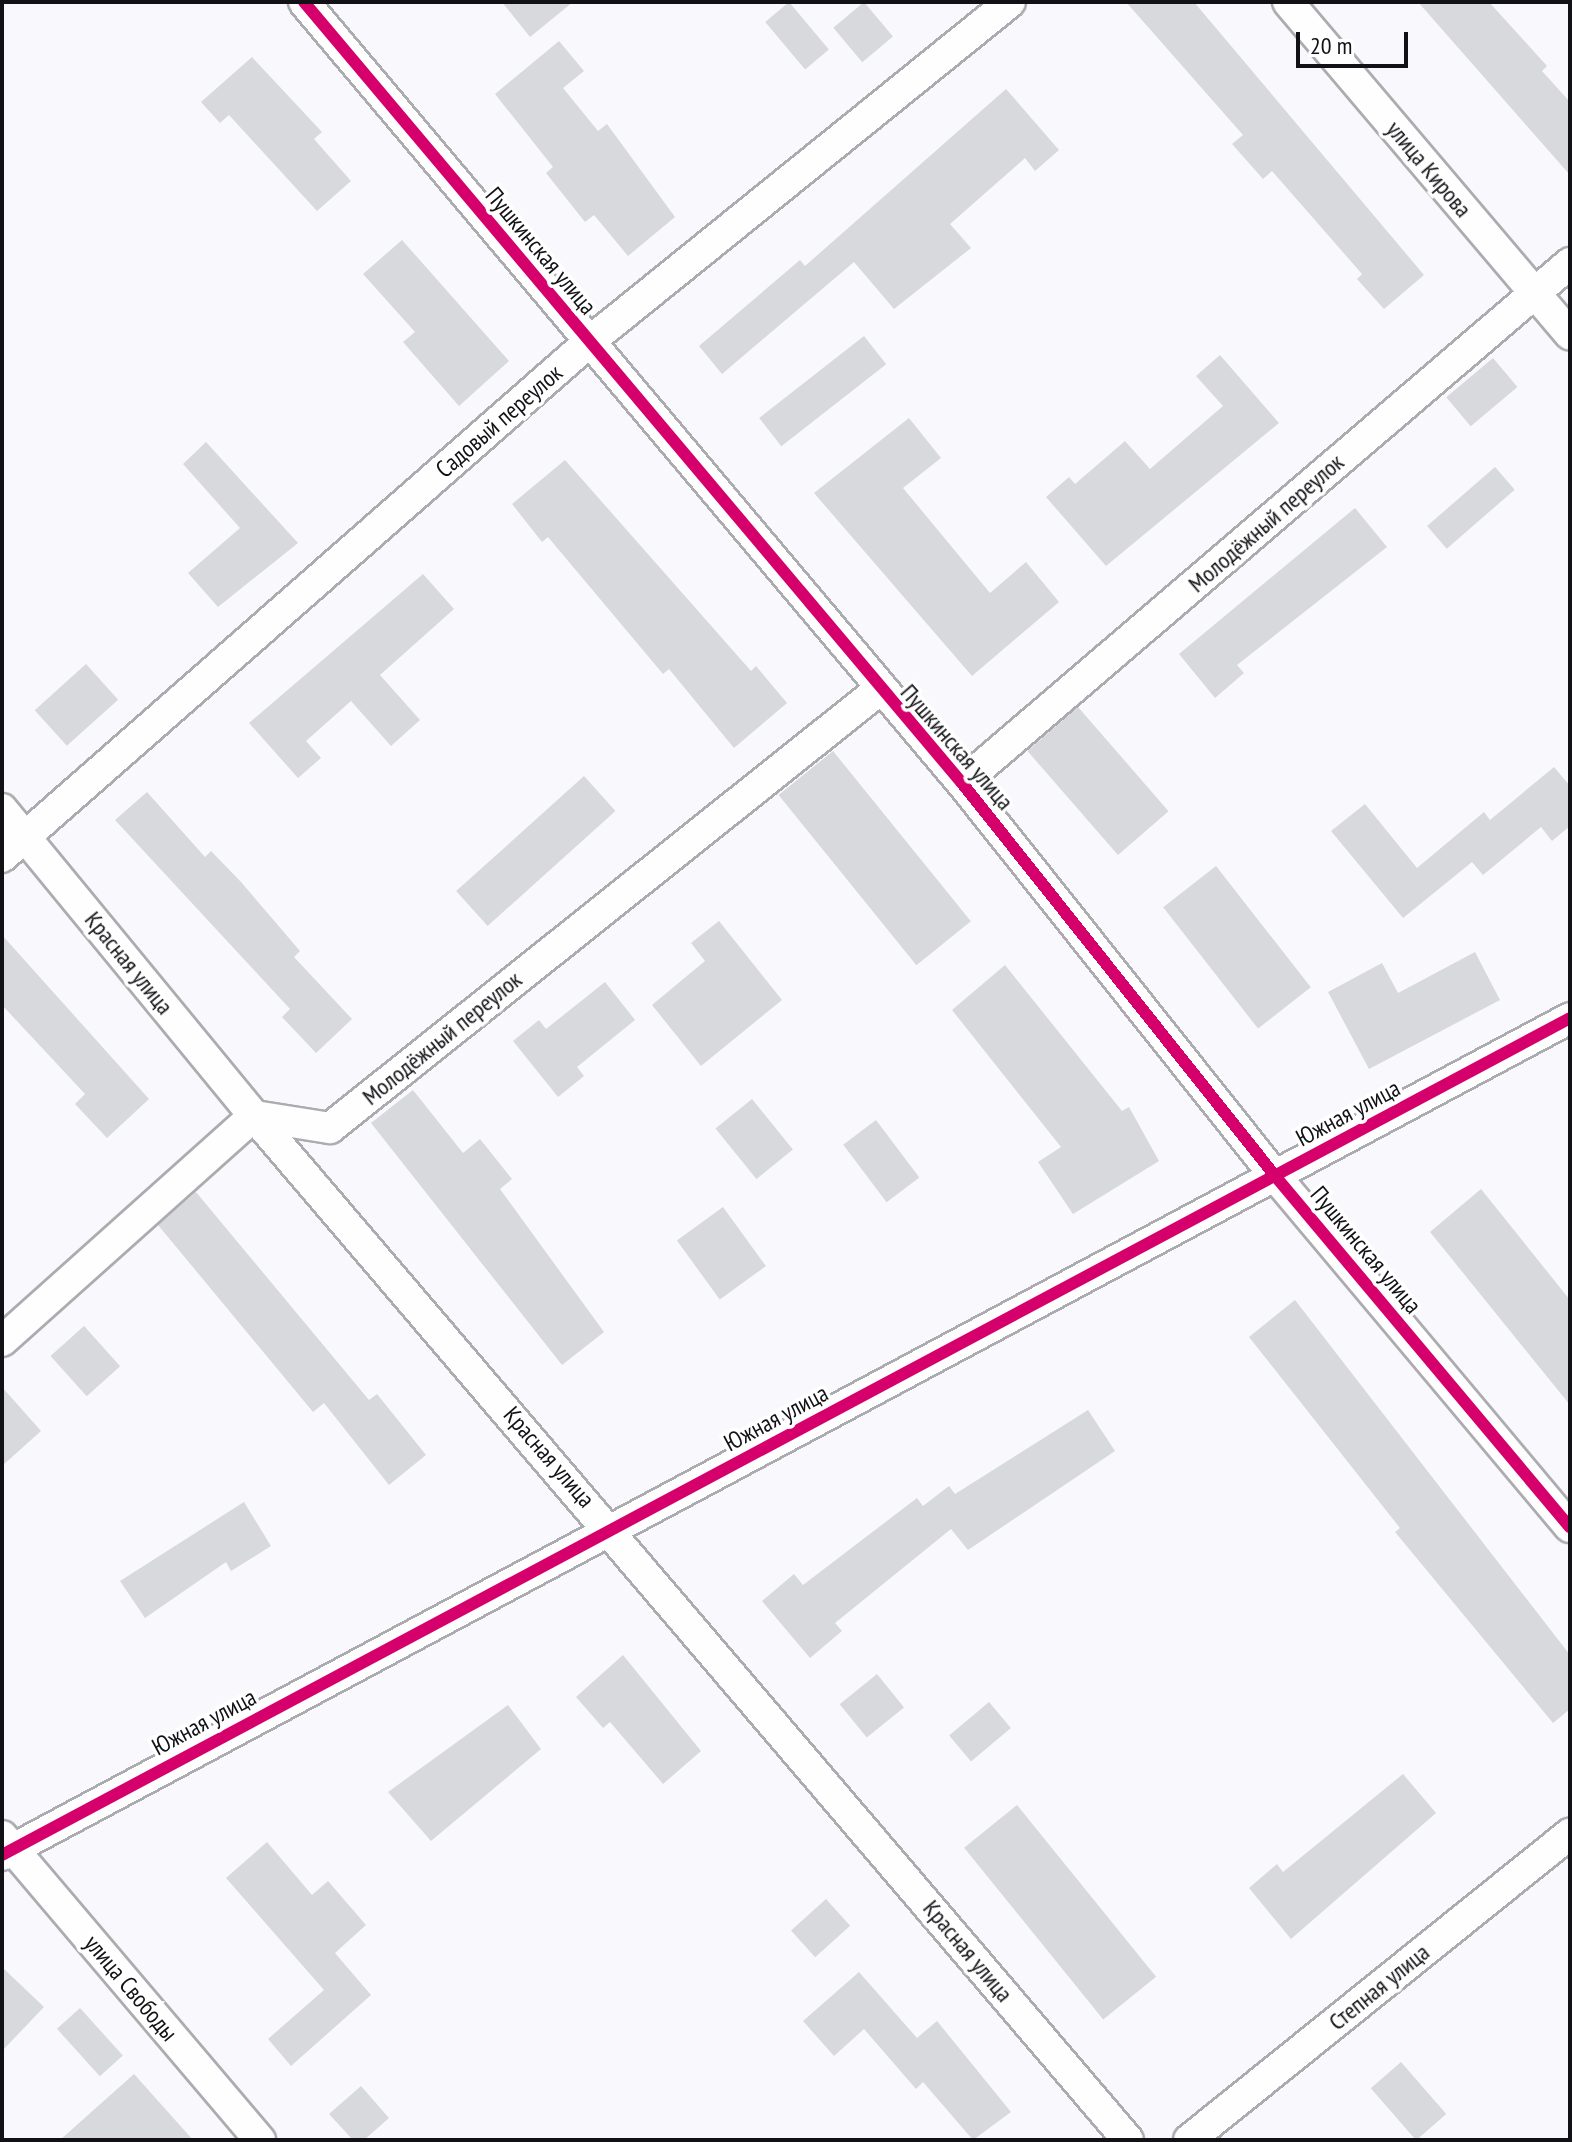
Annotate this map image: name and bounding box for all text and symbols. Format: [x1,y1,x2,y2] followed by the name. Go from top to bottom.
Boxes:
[1300,16,1412,66] scale bar
[1310,30,1352,61] text: 20 m
[1380,115,1478,223] street label: улица Кирова
[479,182,603,320] street label: Пушкинская улица
[430,358,568,484] street label: Садовый переулок
[1182,448,1350,598] street label: Молодёжный переулок
[895,678,1019,816] street label: Пушкинская улица
[79,906,179,1020] street label: Красная улица
[357,965,527,1111] street label: Молодёжный переулок
[1291,1074,1405,1152] street label: Южная улица
[1304,1181,1428,1319] street label: Пушкинская улица
[719,1379,833,1457] street label: Южная улица
[497,1401,601,1513] street label: Красная улица
[147,1683,261,1761] street label: Южная улица
[917,1894,1019,2008] street label: Красная улица
[78,1929,184,2047] street label: улица Свободы
[1323,1938,1435,2036] street label: Степная улица

